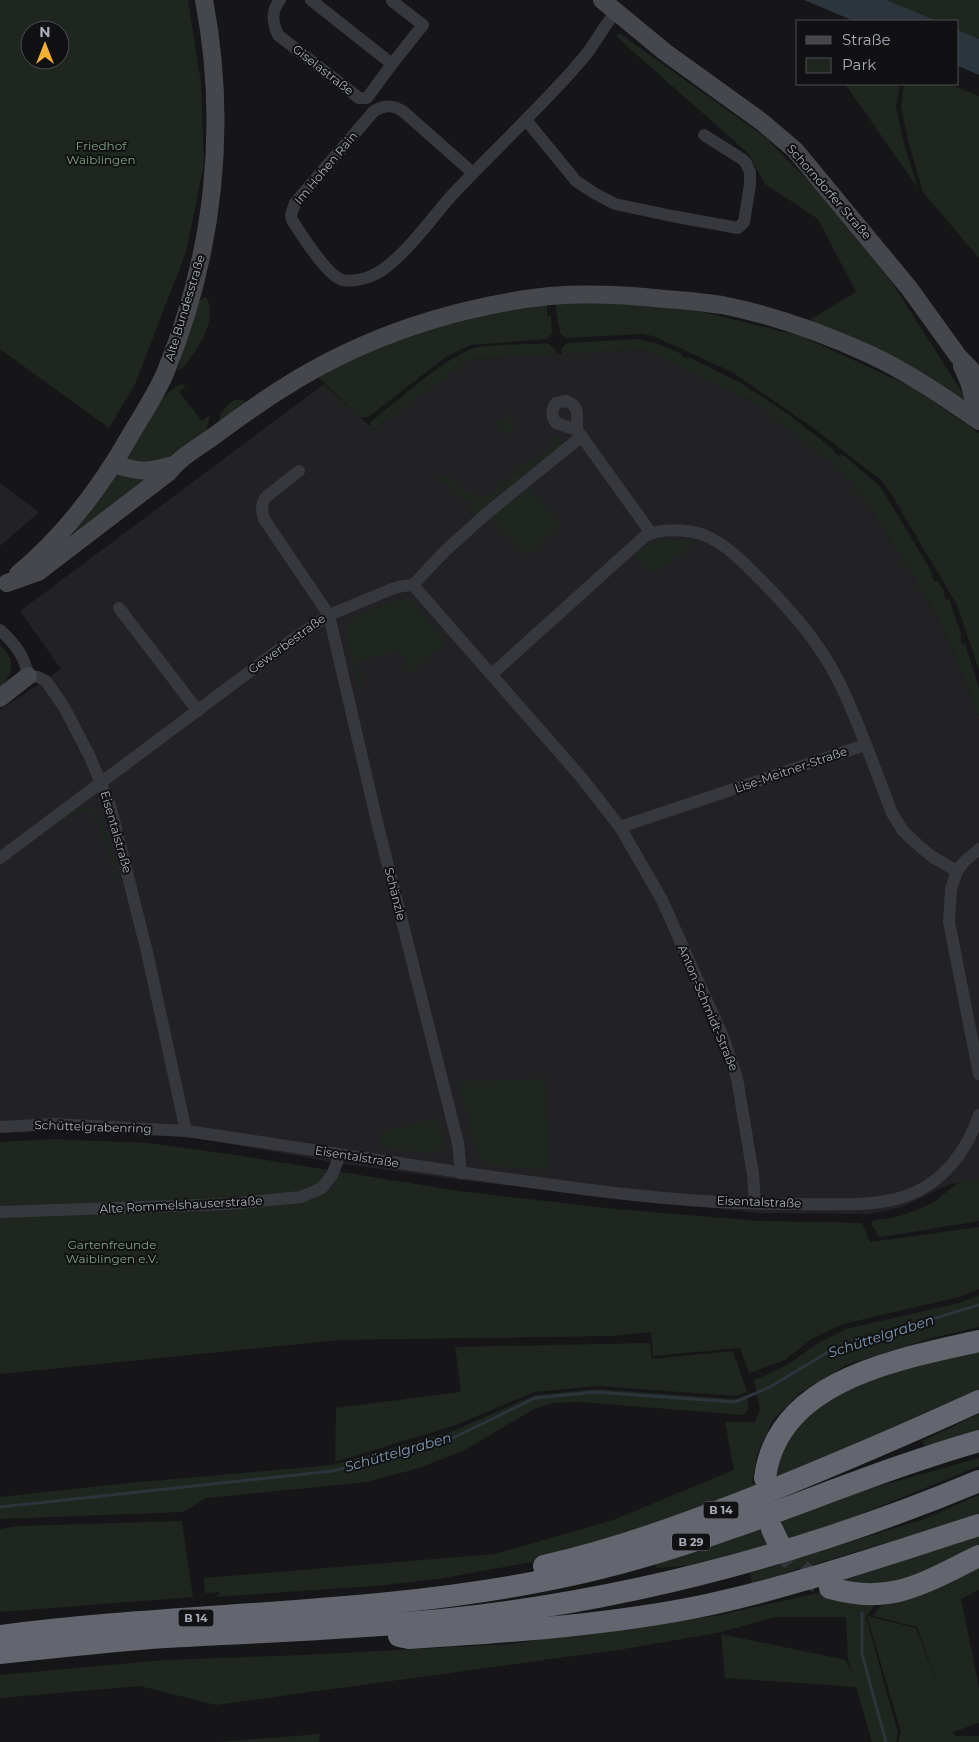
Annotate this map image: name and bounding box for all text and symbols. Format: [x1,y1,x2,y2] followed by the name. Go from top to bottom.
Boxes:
[20,20,70,70] north arrow
[796,20,959,85] legend
[39,23,51,41] text: N
[842,30,891,49] text: Straße
[290,41,357,98] street label: Giselastraße
[842,55,876,74] text: Park
[291,128,360,207] street label: Im Hohen Rain
[66,138,136,167] park label: Friedhof Waiblingen
[784,141,875,242] street label: Schorndorfer Straße
[161,253,208,363] street label: Alte Bundesstraße
[245,611,328,677] street label: Gewerbestraße
[733,743,849,796] street label: Lise-Meitner-Straße
[98,789,135,875] street label: Eisentalstraße
[382,866,409,922] street label: Schänzle
[675,942,742,1073] street label: Anton-Schmidt-Straße
[34,1117,152,1136] street label: Schüttelgrabenring
[314,1142,400,1171] street label: Eisentalstraße
[99,1193,263,1216] street label: Alte Rommelshauserstraße
[716,1193,802,1210] street label: Eisentalstraße
[66,1237,158,1266] park label: Gartenfreunde Waiblingen e.V.
[826,1310,936,1362] water label: Schüttelgraben
[342,1428,454,1476] water label: Schüttelgraben
[704,1502,738,1518] road number: B 14
[672,1534,710,1550] road number: B 29
[178,1610,214,1626] road number: B 14

